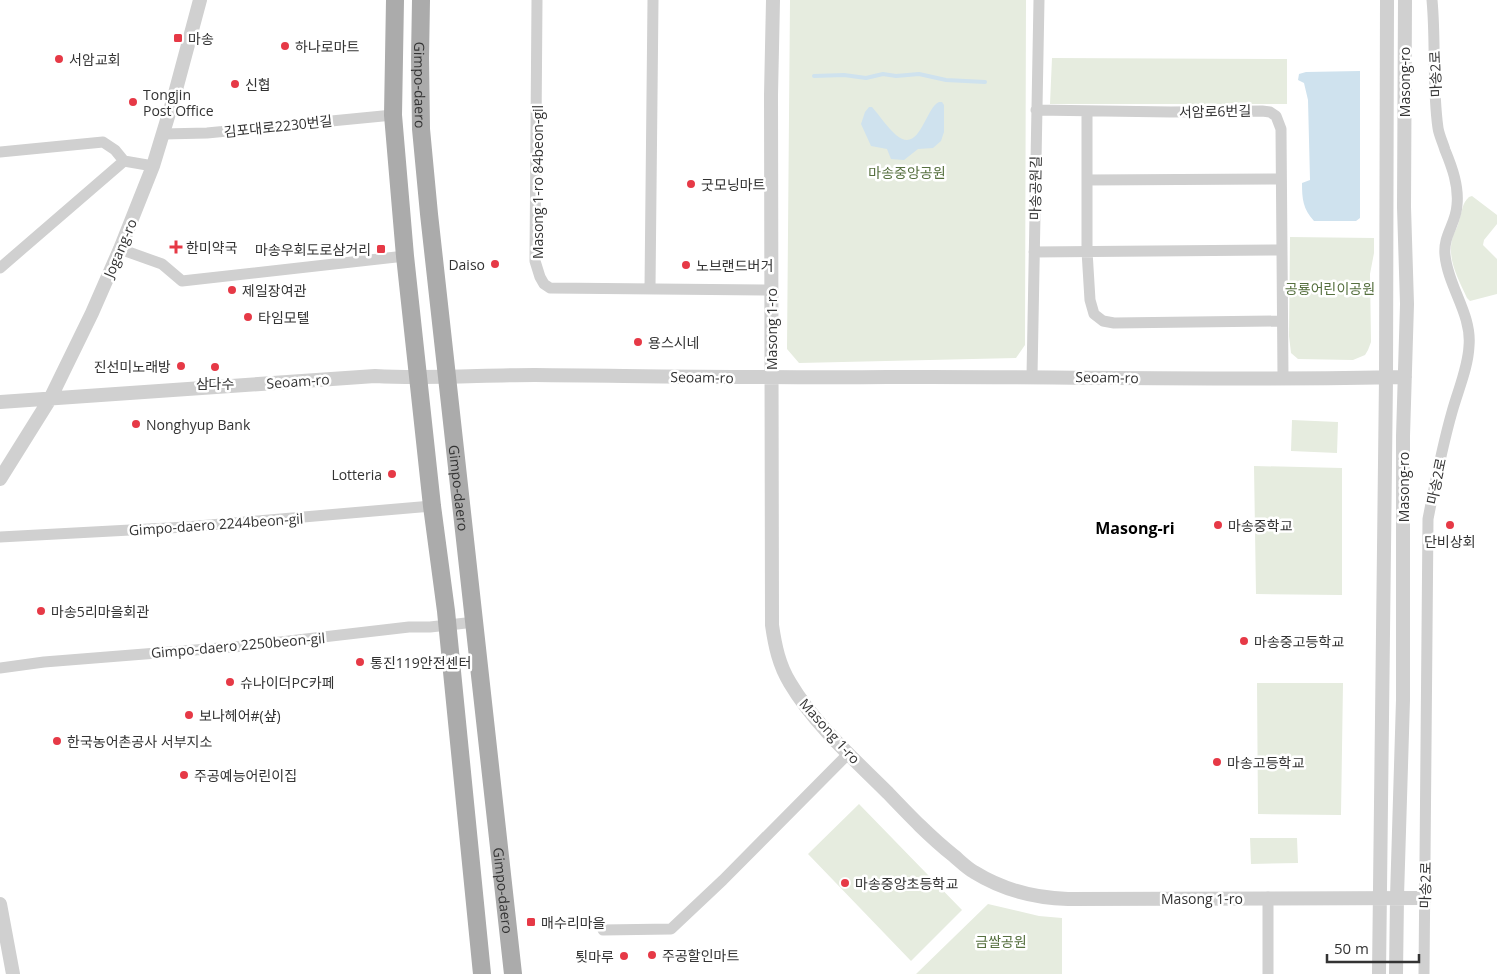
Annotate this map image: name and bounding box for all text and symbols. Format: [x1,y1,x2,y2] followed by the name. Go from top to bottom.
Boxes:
[188,29,214,48] place label: 마송
[172,32,184,44] marker: 마송
[295,37,360,56] place label: 하나로마트
[279,40,291,52] marker: 하나로마트
[410,42,430,128] street label: Gimpo-daero
[1395,47,1414,117] street label: Masong-ro
[69,50,121,69] place label: 서암교회
[1425,50,1445,98] street label: 마송2로
[53,53,65,65] marker: 서암교회
[245,75,271,94] place label: 신협
[229,78,241,90] marker: 신협
[143,85,214,120] place label: Tongjin Post Office
[127,96,139,108] marker: Tongjin Post Office
[1179,101,1251,121] street label: 서암로6번길
[528,105,547,259] street label: Masong 1-ro 84beon-gil
[223,111,333,141] street label: 김포대로2230번길
[1025,156,1045,220] street label: 마송공원길
[868,163,946,182] park label: 마송중앙공원
[701,175,766,194] place label: 굿모닝마트
[685,178,697,190] marker: 굿모닝마트
[98,216,141,282] street label: Jogang-ro
[186,238,238,257] place label: 한미약국
[255,240,371,259] place label: 마송우회도로삼거리
[170,241,182,253] marker: 한미약국
[375,243,387,255] marker: 마송우회도로삼거리
[448,255,485,274] place label: Daiso
[696,256,773,275] place label: 노브랜드버거
[489,258,501,270] marker: Daiso
[680,259,692,271] marker: 노브랜드버거
[1285,279,1375,298] park label: 공룡어린이공원
[242,281,307,300] place label: 제일장여관
[226,284,238,296] marker: 제일장여관
[762,288,781,370] street label: Masong 1-ro
[258,308,310,327] place label: 타임모텔
[242,311,254,323] marker: 타임모텔
[648,333,700,352] place label: 용스시네
[632,336,644,348] marker: 용스시네
[94,357,171,376] place label: 진선미노래방
[175,360,187,372] marker: 진선미노래방
[209,361,221,373] marker: 삼다수
[670,367,734,387] street label: Seoam-ro
[1075,367,1139,387] street label: Seoam-ro
[266,369,330,393] street label: Seoam-ro
[196,374,234,393] place label: 삼다수
[146,415,251,434] place label: Nonghyup Bank
[130,418,142,430] marker: Nonghyup Bank
[445,444,473,532] street label: Gimpo-daero
[1394,452,1413,522] street label: Masong-ro
[1422,456,1450,506] street label: 마송2로
[331,465,382,484] place label: Lotteria
[386,468,398,480] marker: Lotteria
[128,508,304,540] street label: Gimpo-daero 2244beon-gil
[1228,516,1293,535] place label: 마송중학교
[1095,517,1175,539] district label: Masong-ri
[1212,519,1224,531] marker: 마송중학교
[1444,519,1456,531] marker: 단비상회
[1424,532,1476,551] place label: 단비상회
[51,602,149,621] place label: 마송5리마을회관
[35,605,47,617] marker: 마송5리마을회관
[150,628,326,662] street label: Gimpo-daero 2250beon-gil
[1254,632,1344,651] place label: 마송중고등학교
[1238,635,1250,647] marker: 마송중고등학교
[370,653,471,672] place label: 통진119안전센터
[354,656,366,668] marker: 통진119안전센터
[240,673,335,692] place label: 슈나이더PC카페
[224,676,236,688] marker: 슈나이더PC카페
[796,694,864,768] street label: Masong 1-ro
[199,706,281,725] place label: 보나헤어#(샾)
[183,709,195,721] marker: 보나헤어#(샾)
[67,732,212,751] place label: 한국농어촌공사 서부지소
[51,735,63,747] marker: 한국농어촌공사 서부지소
[1227,753,1304,772] place label: 마송고등학교
[1211,756,1223,768] marker: 마송고등학교
[194,766,297,785] place label: 주공예능어린이집
[178,769,190,781] marker: 주공예능어린이집
[490,846,518,935] street label: Gimpo-daero
[1415,861,1435,908] street label: 마송2로
[855,874,958,893] place label: 마송중앙초등학교
[839,877,851,889] marker: 마송중앙초등학교
[1161,889,1243,908] street label: Masong 1-ro
[541,913,606,932] place label: 매수리마을
[525,916,537,928] marker: 매수리마을
[975,932,1027,951] park label: 금쌀공원
[1327,932,1420,964] scale bar
[1334,938,1369,958] text: 50 m
[662,946,739,965] place label: 주공할인마트
[575,947,614,966] place label: 툇마루
[646,949,658,961] marker: 주공할인마트
[618,950,630,962] marker: 툇마루

